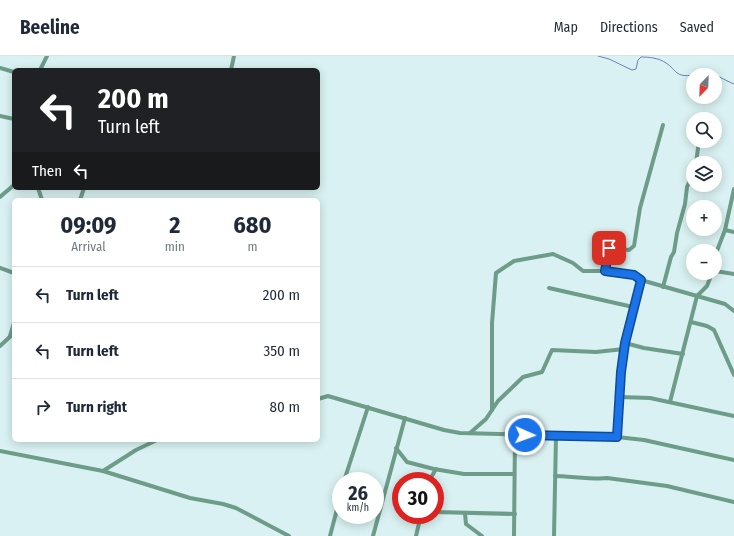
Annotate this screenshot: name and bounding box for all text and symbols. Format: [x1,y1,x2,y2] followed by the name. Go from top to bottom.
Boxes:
[20,16,80,39] text: Beeline
[554,19,578,36] text: Map
[600,19,658,36] text: Directions
[680,19,714,36] text: Saved
[686,68,722,104] north arrow
[686,68,722,280] map controls
[98,82,169,115] text: 200 m
[32,84,84,136] icon: left
[686,112,722,148] button: search
[98,116,160,138] text: Turn left
[686,156,722,192] button: layers
[70,160,92,182] icon: left
[32,162,62,180] text: Then
[686,200,722,236] button: +
[60,211,116,239] text: 09:09
[169,211,180,239] text: 2
[233,211,272,239] text: 680
[592,231,626,265] pin
[598,237,620,259] icon: arrive
[71,239,106,254] text: Arrival
[165,239,185,254] text: min
[247,239,257,254] text: m
[686,244,722,280] button: −
[32,284,54,306] icon: left
[66,286,119,304] text: Turn left
[263,286,300,304] text: 200 m
[32,340,54,362] icon: left
[66,342,119,360] text: Turn left
[263,342,300,360] text: 350 m
[32,396,54,418] icon: right
[66,398,127,416] text: Turn right
[270,398,300,416] text: 80 m
[504,414,546,456] position arrow
[392,472,444,524] speed limit sign: 30
[348,481,368,505] text: 26
[347,502,369,514] text: km/h

